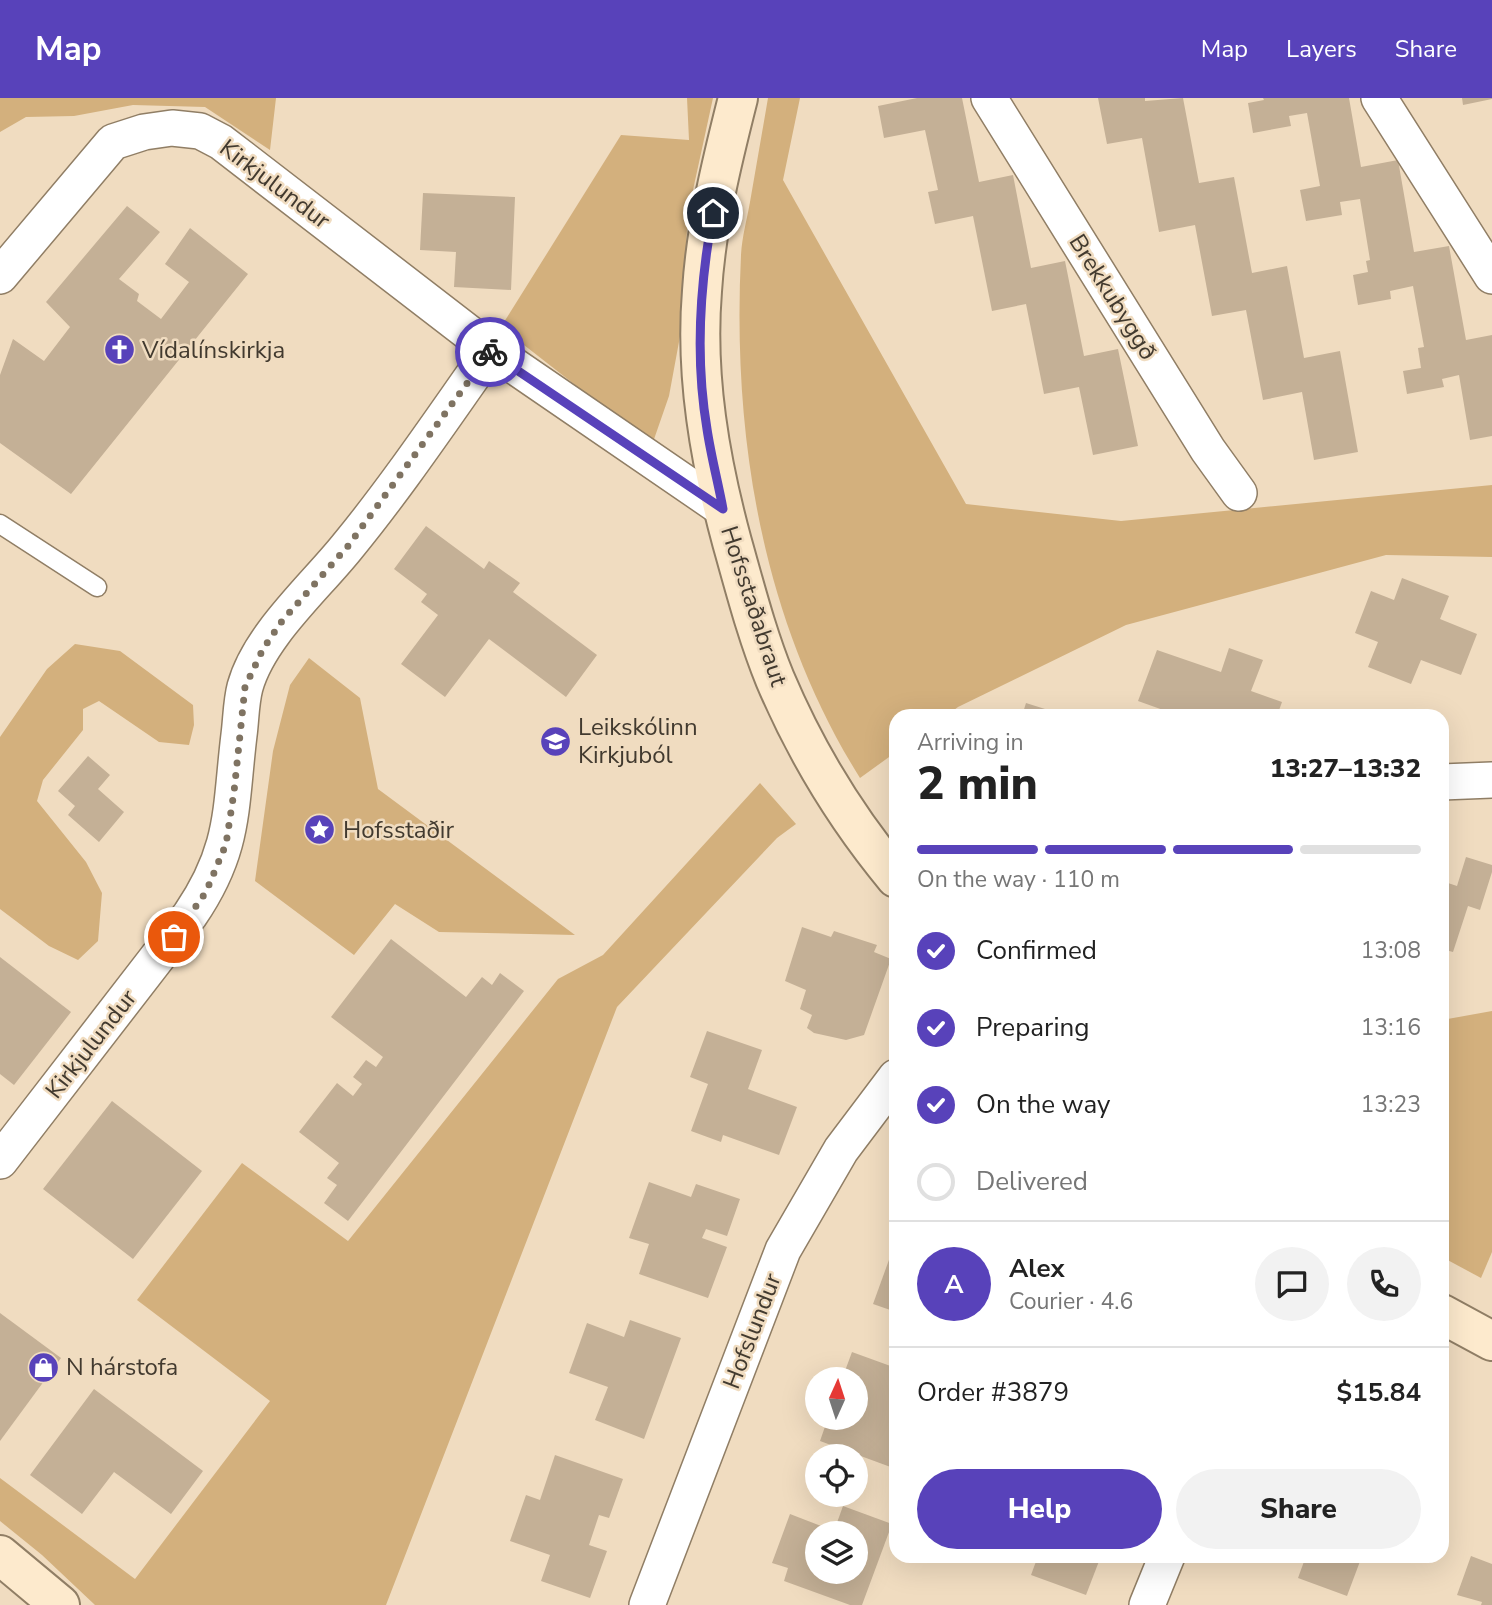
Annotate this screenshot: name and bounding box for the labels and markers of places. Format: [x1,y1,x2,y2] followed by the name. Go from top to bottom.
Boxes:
[683,183,743,243] pin
[102,333,136,367] church icon: Vídalínskirkja
[141,334,285,366] place label: Vídalínskirkja
[578,711,698,771] place label: Leikskólinn Kirkjuból
[538,724,572,758] school or university icon: Leikskólinn Kirkjuból
[303,813,337,847] place icon: Hofsstaðir
[343,814,454,846] place label: Hofsstaðir
[144,907,204,967] pin
[26,1350,60,1384] shop icon: N hárstofa
[66,1351,178,1383] place label: N hárstofa

